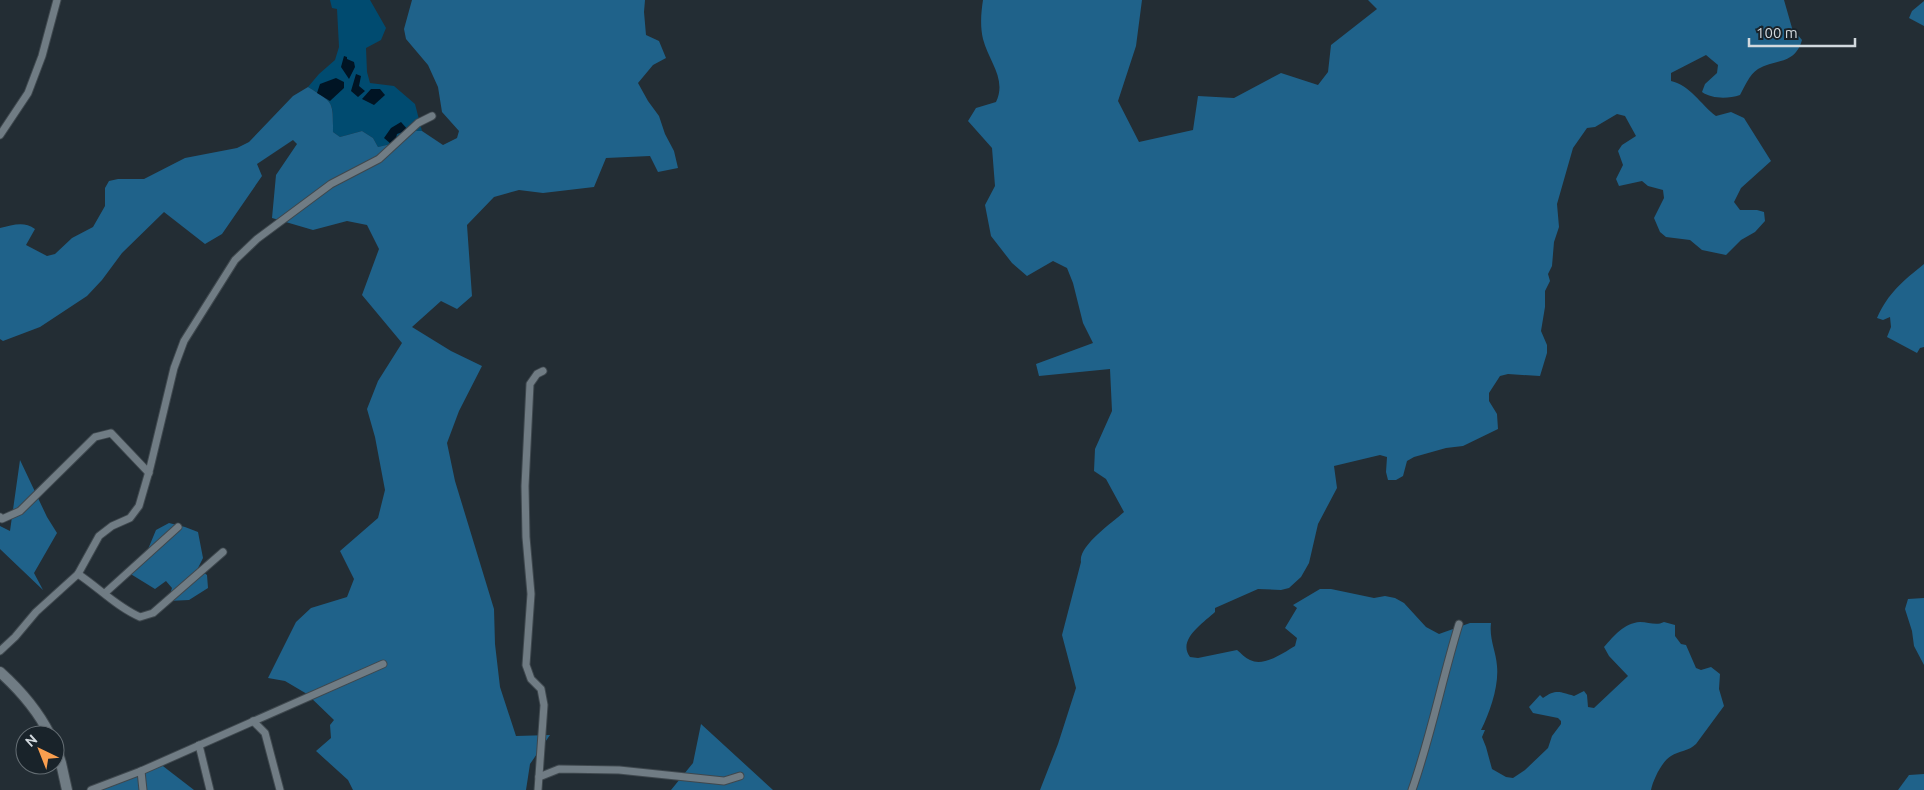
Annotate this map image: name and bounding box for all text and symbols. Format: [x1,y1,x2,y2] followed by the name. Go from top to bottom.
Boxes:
[1749,15,1855,47] scale bar
[1756,24,1798,41] text: 100 m
[15,725,65,775] north arrow
[22,731,40,750] text: N

